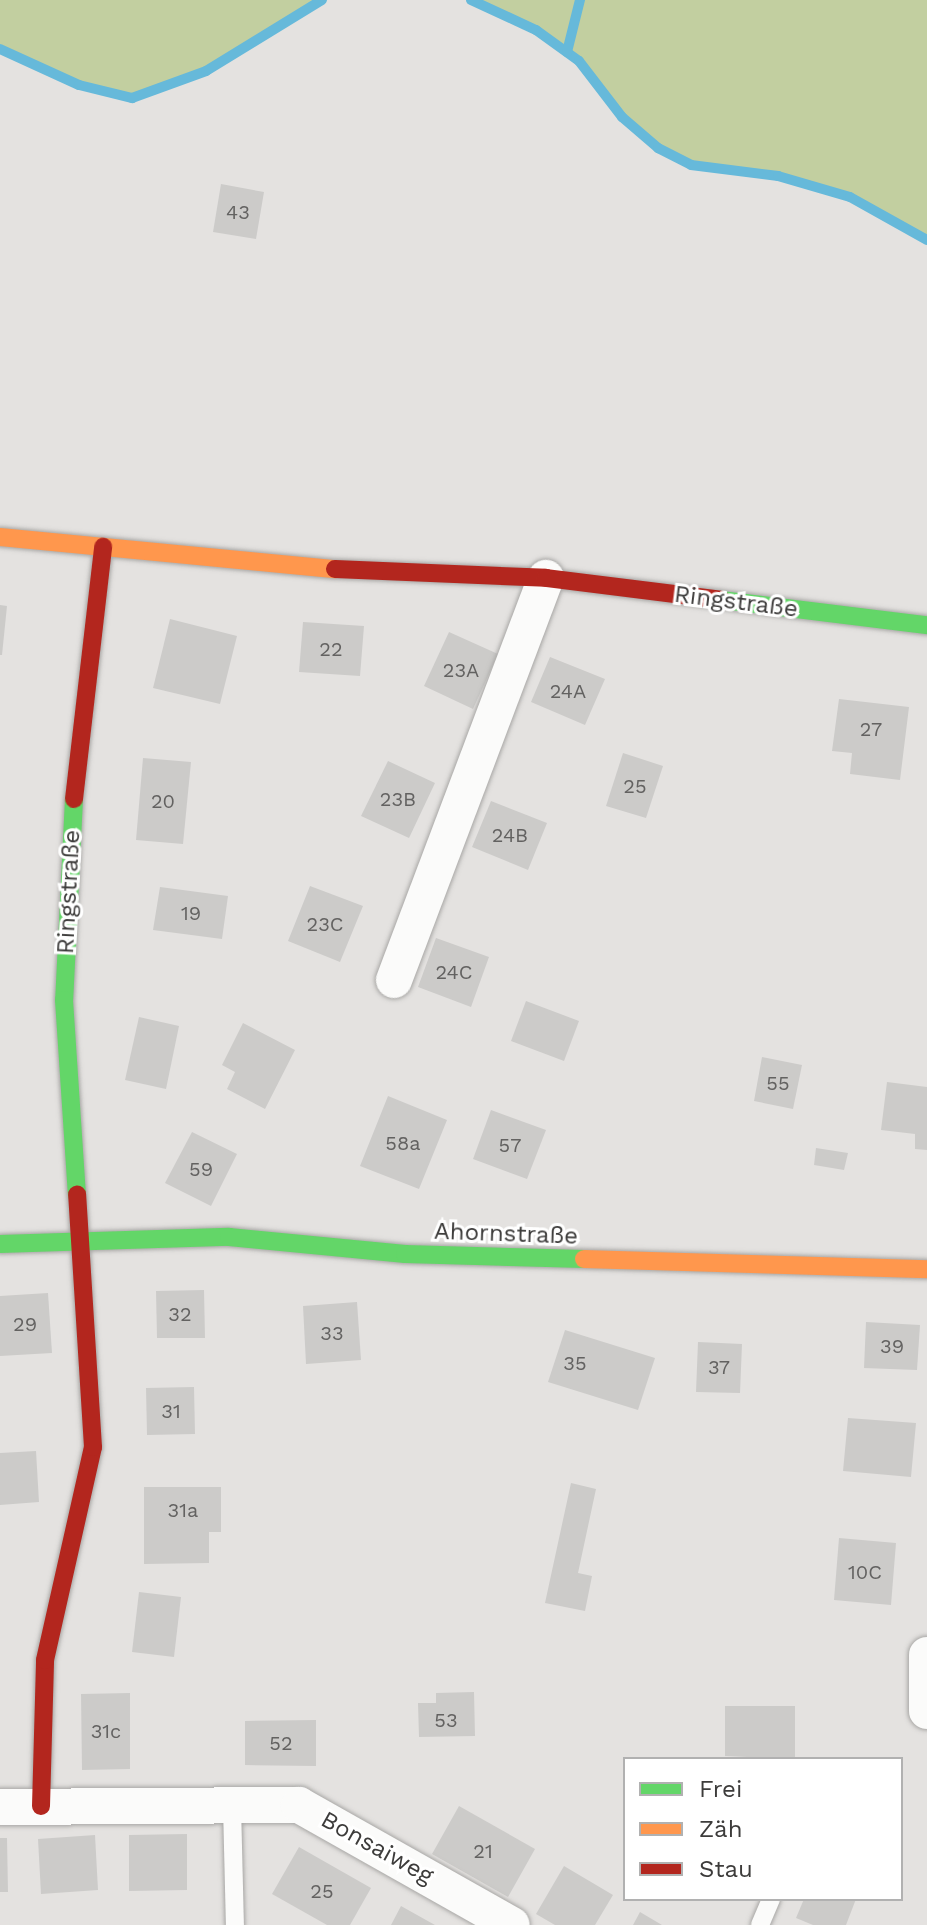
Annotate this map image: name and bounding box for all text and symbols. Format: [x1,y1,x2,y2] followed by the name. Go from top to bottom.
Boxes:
[226,200,250,224] house number: 43
[673,580,799,624] street label: Ringstraße
[319,637,343,661] house number: 22
[443,658,479,682] house number: 23A
[550,679,586,703] house number: 24A
[860,717,882,741] house number: 27
[623,774,647,798] house number: 25
[380,787,416,811] house number: 23B
[151,789,175,813] house number: 20
[492,823,528,847] house number: 24B
[51,829,87,955] street label: Ringstraße
[181,901,201,925] house number: 19
[306,912,344,936] house number: 23C
[436,960,472,984] house number: 24C
[766,1071,790,1095] house number: 55
[385,1131,421,1155] house number: 58a
[499,1133,521,1157] house number: 57
[189,1157,213,1181] house number: 59
[433,1217,579,1251] street label: Ahornstraße
[168,1302,192,1326] house number: 32
[13,1312,37,1336] house number: 29
[320,1321,344,1345] house number: 33
[880,1334,904,1358] house number: 39
[563,1351,587,1375] house number: 35
[708,1355,730,1379] house number: 37
[161,1399,181,1423] house number: 31
[168,1498,198,1522] house number: 31a
[848,1560,882,1584] house number: 10C
[434,1708,458,1732] house number: 53
[91,1719,121,1743] house number: 31c
[269,1731,293,1755] house number: 52
[623,1757,903,1901] legend
[699,1775,742,1803] text: Frei
[316,1805,438,1891] street label: Bonsaiweg
[699,1815,743,1843] text: Zäh
[473,1839,493,1863] house number: 21
[699,1855,753,1883] text: Stau
[310,1879,334,1903] house number: 25

